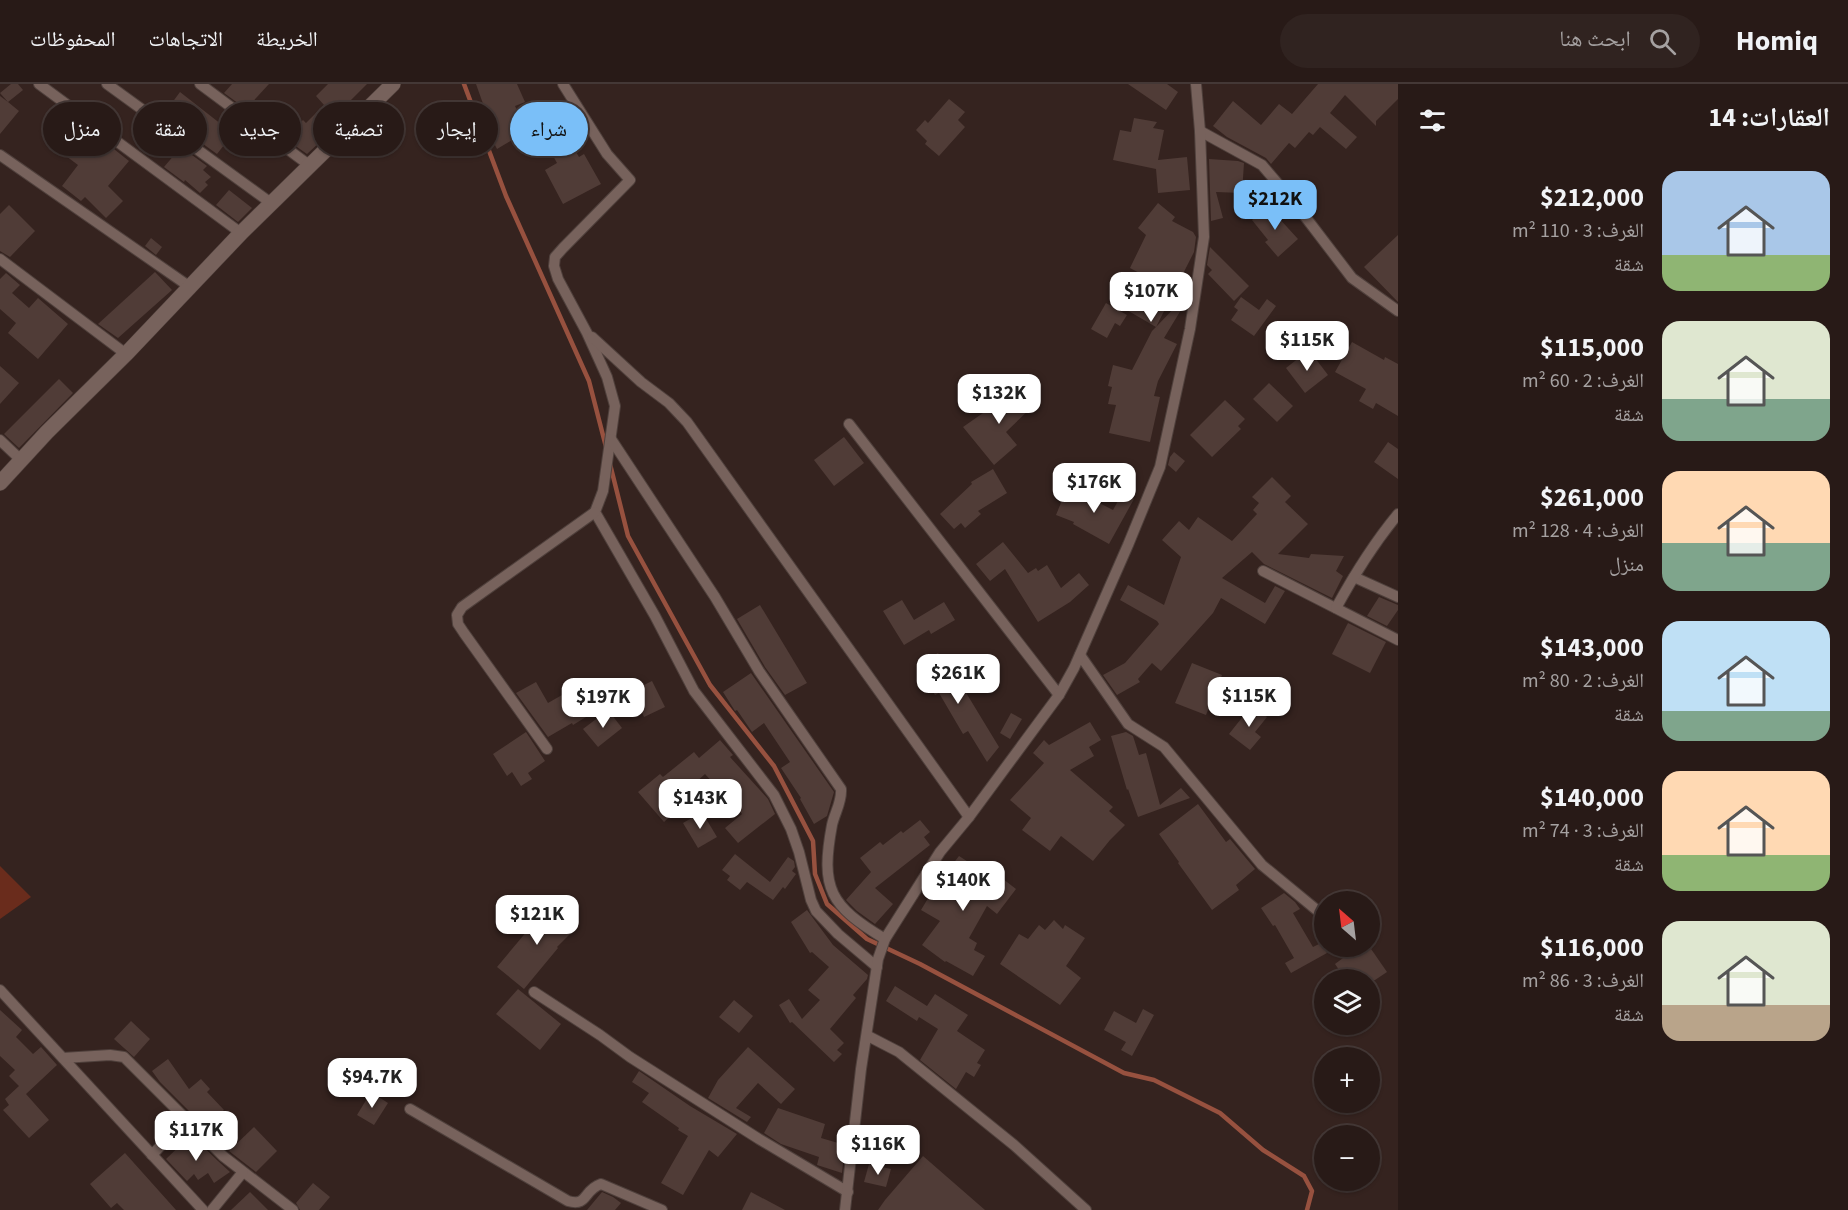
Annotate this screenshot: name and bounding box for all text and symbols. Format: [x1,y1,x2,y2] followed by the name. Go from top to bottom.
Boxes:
[1280,14,1700,68] search box
[1736,21,1818,61] text: Homiq
[1559,23,1631,55] text: ابحث هنا
[30,24,115,54] text: المحفوظات
[148,24,223,54] text: الاتجاهات
[256,24,318,54] text: الخريطة
[1646,25,1679,58] icon: search
[1709,99,1830,136] text: العقارات: 14
[43,102,121,156] chip: منزل
[133,102,207,156] chip: شقة
[219,102,301,156] chip: جديد
[313,102,404,156] chip: تصفية
[416,102,498,156] chip: إيجار
[510,102,588,156] chip: شراء
[1416,104,1449,137] icon: filters
[1540,179,1644,216] text: $212,000
[1233,180,1317,231] pin: $212K
[1248,185,1302,213] text: $212K
[1710,195,1782,267] icon: home
[1512,217,1644,245] text: الغرف: 3 · 110 m²
[1614,251,1644,279] text: شقة
[1109,272,1193,323] pin: $107K
[1124,277,1178,305] text: $107K
[1265,321,1349,372] pin: $115K
[1280,326,1334,354] text: $115K
[1540,329,1644,366] text: $115,000
[1710,345,1782,417] icon: home
[1522,367,1644,395] text: الغرف: 2 · 60 m²
[957,374,1041,425] pin: $132K
[972,379,1026,407] text: $132K
[1614,401,1644,429] text: شقة
[1052,463,1136,514] pin: $176K
[1067,468,1121,496] text: $176K
[1540,479,1644,516] text: $261,000
[1710,495,1782,567] icon: home
[1512,517,1644,545] text: الغرف: 4 · 128 m²
[1609,551,1644,579] text: منزل
[1540,629,1644,666] text: $143,000
[1710,645,1782,717] icon: home
[916,654,1000,705] pin: $261K
[931,659,985,687] text: $261K
[1522,667,1644,695] text: الغرف: 2 · 80 m²
[1207,677,1291,728] pin: $115K
[561,678,645,729] pin: $197K
[1222,682,1276,710] text: $115K
[576,683,630,711] text: $197K
[1614,701,1644,729] text: شقة
[658,779,742,830] pin: $143K
[1540,779,1644,816] text: $140,000
[673,784,727,812] text: $143K
[1710,795,1782,867] icon: home
[1522,817,1644,845] text: الغرف: 3 · 74 m²
[1614,851,1644,879] text: شقة
[921,861,1005,912] pin: $140K
[936,866,990,894] text: $140K
[1314,891,1380,957] north arrow
[1314,891,1380,1191] map controls
[495,895,579,946] pin: $121K
[510,900,564,928] text: $121K
[1540,929,1644,966] text: $116,000
[1710,945,1782,1017] icon: home
[1522,967,1644,995] text: الغرف: 3 · 86 m²
[1314,969,1380,1035] button: layers
[1614,1001,1644,1029] text: شقة
[1314,1047,1380,1113] button: +
[323,1058,421,1109] pin: $94.7K
[342,1063,402,1091] text: $94.7K
[154,1111,238,1162] pin: $117K
[169,1116,223,1144] text: $117K
[836,1125,920,1176] pin: $116K
[1314,1125,1380,1191] button: −
[851,1130,905,1158] text: $116K

